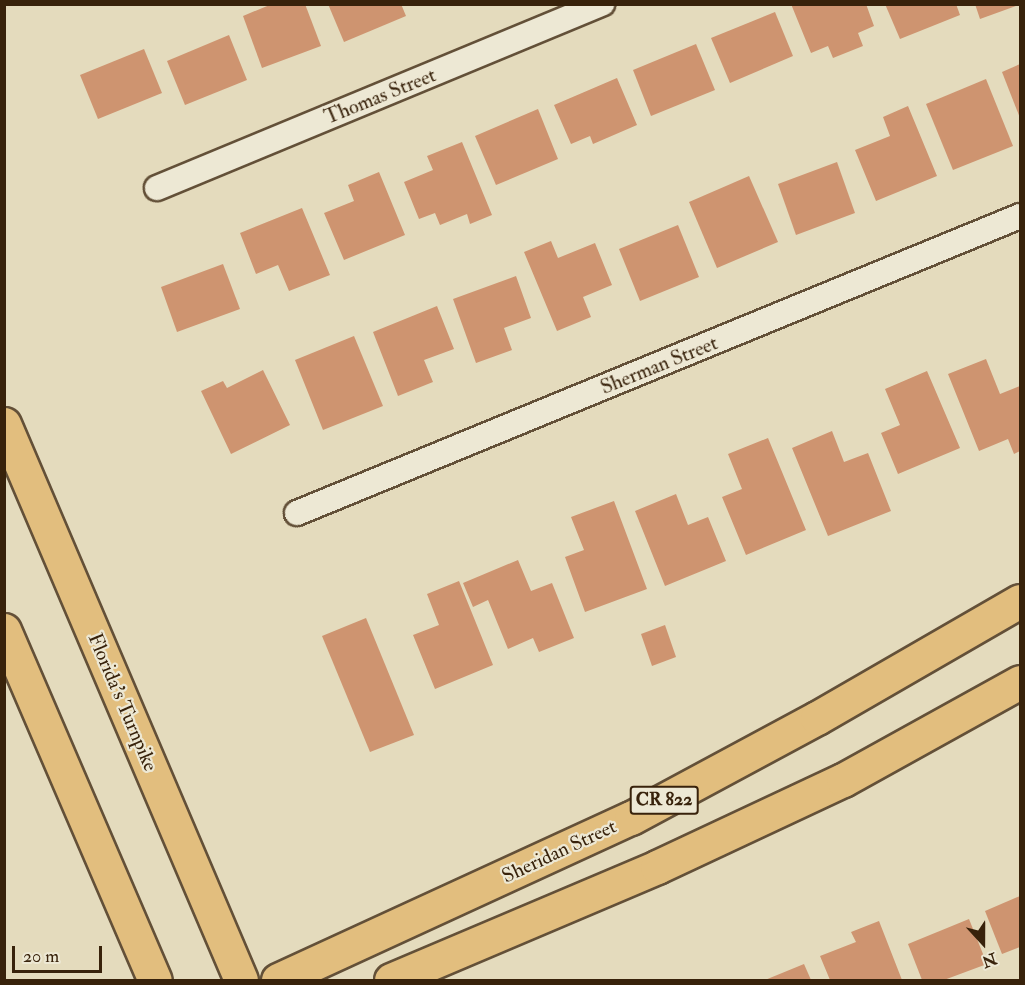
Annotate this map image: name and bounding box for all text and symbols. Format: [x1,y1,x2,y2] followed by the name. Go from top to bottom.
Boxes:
[321,63,439,129] street label: Thomas Street
[597,331,721,399] street label: Sherman Street
[83,629,163,775] street label: Florida's Turnpike
[630,785,698,815] road number: CR 822
[498,814,620,888] street label: Sheridan Street
[953,913,1013,973] north arrow
[15,934,105,972] scale bar
[23,945,59,968] text: 20 m
[979,948,1000,972] text: N

